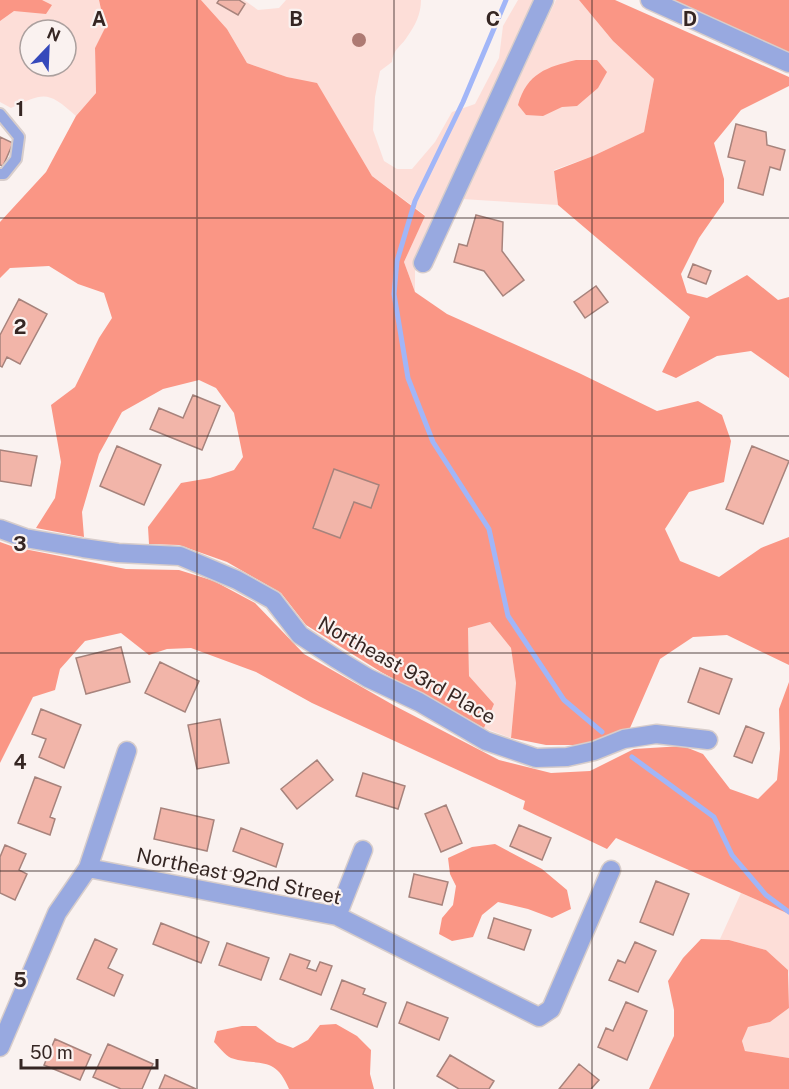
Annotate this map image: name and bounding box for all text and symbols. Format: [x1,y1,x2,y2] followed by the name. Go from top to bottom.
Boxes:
[92,7,106,31] text: A
[289,7,303,31] text: B
[486,7,500,31] text: C
[683,7,697,31] text: D
[18,18,78,78] north arrow
[44,23,63,46] text: N
[16,97,24,121] text: 1
[14,315,26,339] text: 2
[13,532,27,556] text: 3
[314,611,500,729] street label: Northeast 93rd Place
[13,750,27,774] text: 4
[134,843,344,909] street label: Northeast 92nd Street
[13,968,27,992] text: 5
[21,1032,158,1070] scale bar
[30,1042,73,1063] text: 50 m

